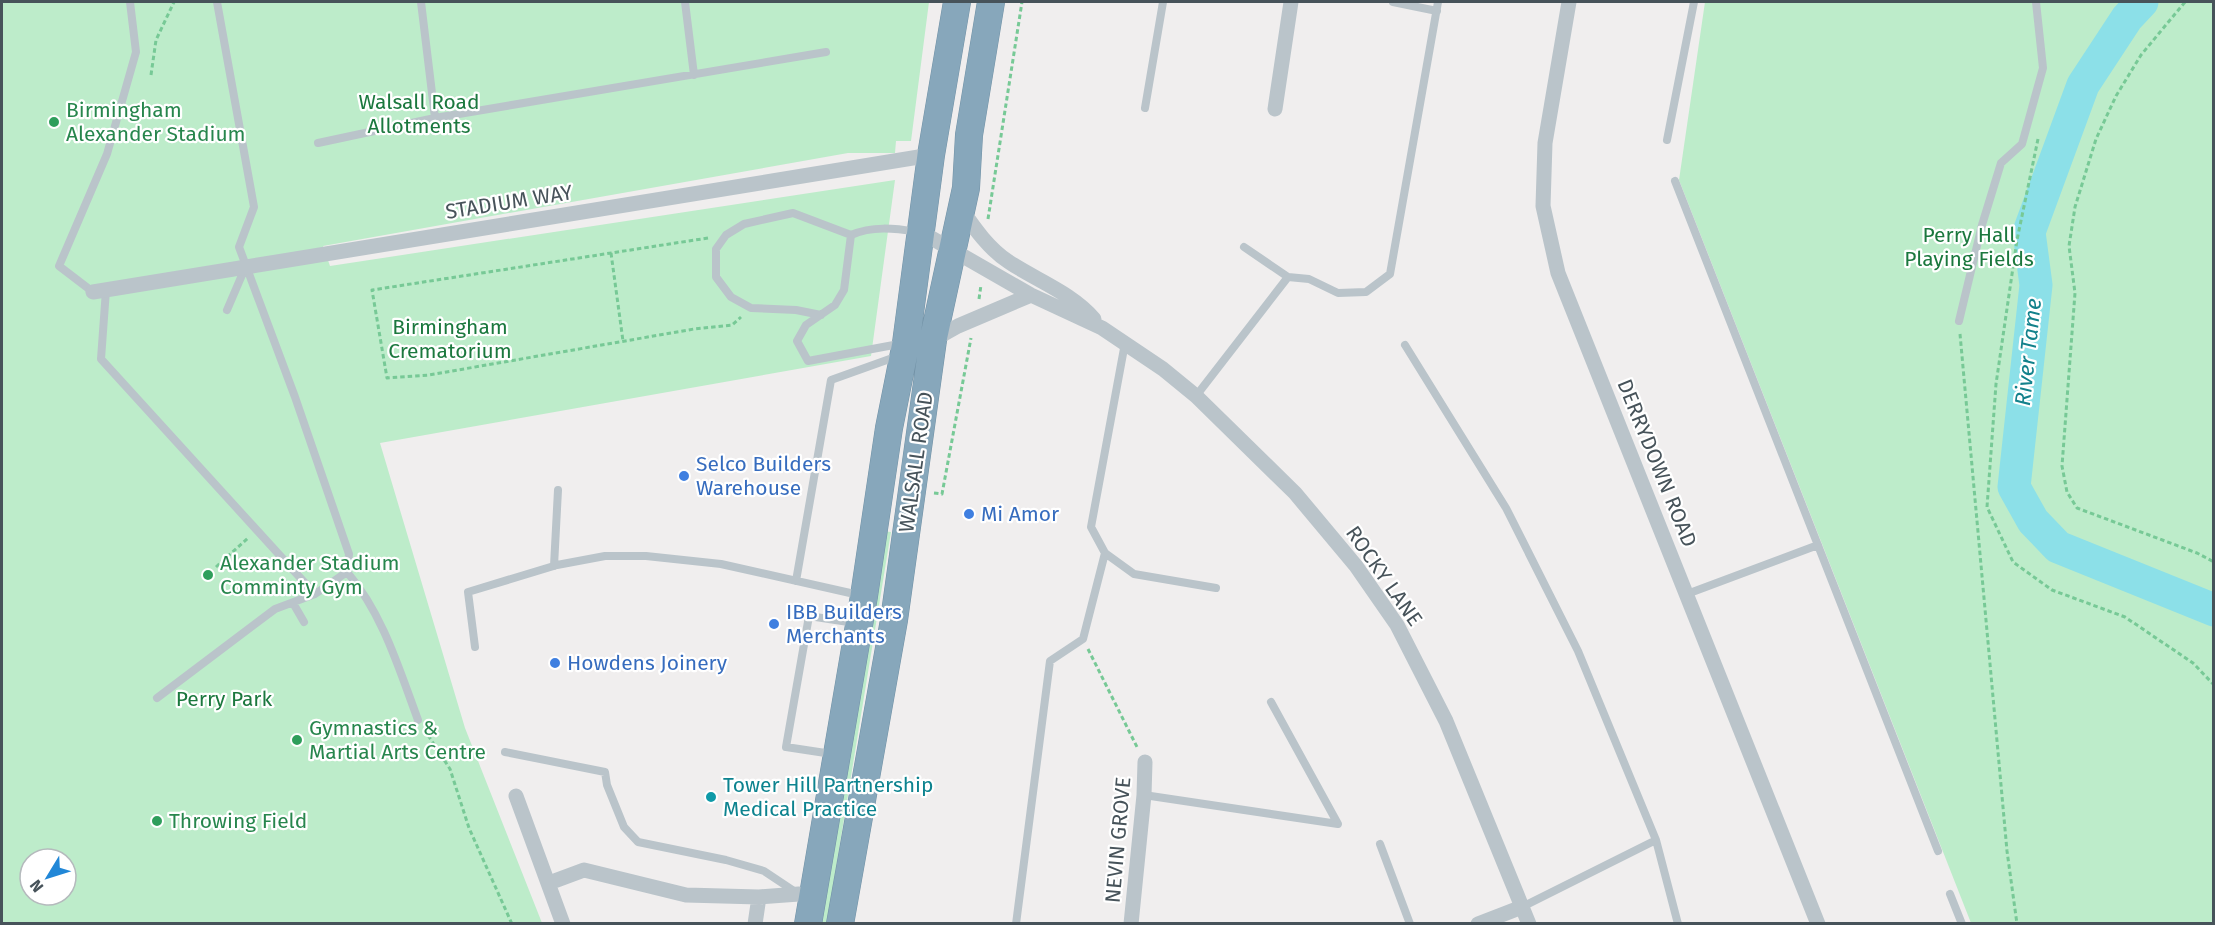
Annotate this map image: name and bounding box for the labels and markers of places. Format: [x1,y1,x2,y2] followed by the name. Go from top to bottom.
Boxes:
[66,97,246,147] place label: Birmingham Alexander Stadium
[47,115,61,129] marker: Birmingham Alexander Stadium
[696,451,831,501] place label: Selco Builders Warehouse
[677,469,691,483] marker: Selco Builders Warehouse
[981,501,1059,527] place label: Mi Amor
[962,507,976,521] marker: Mi Amor
[220,550,400,600] place label: Alexander Stadium Comminty Gym
[201,568,215,582] marker: Alexander Stadium Comminty Gym
[786,599,902,649] place label: IBB Builders Merchants
[767,617,781,631] marker: IBB Builders Merchants
[567,650,728,676] place label: Howdens Joinery
[548,656,562,670] marker: Howdens Joinery
[309,715,486,765] place label: Gymnastics & Martial Arts Centre
[290,733,304,747] marker: Gymnastics & Martial Arts Centre
[723,772,933,822] place label: Tower Hill Partnership Medical Practice
[704,790,718,804] marker: Tower Hill Partnership Medical Practice
[169,808,307,834] place label: Throwing Field
[150,814,164,828] marker: Throwing Field

